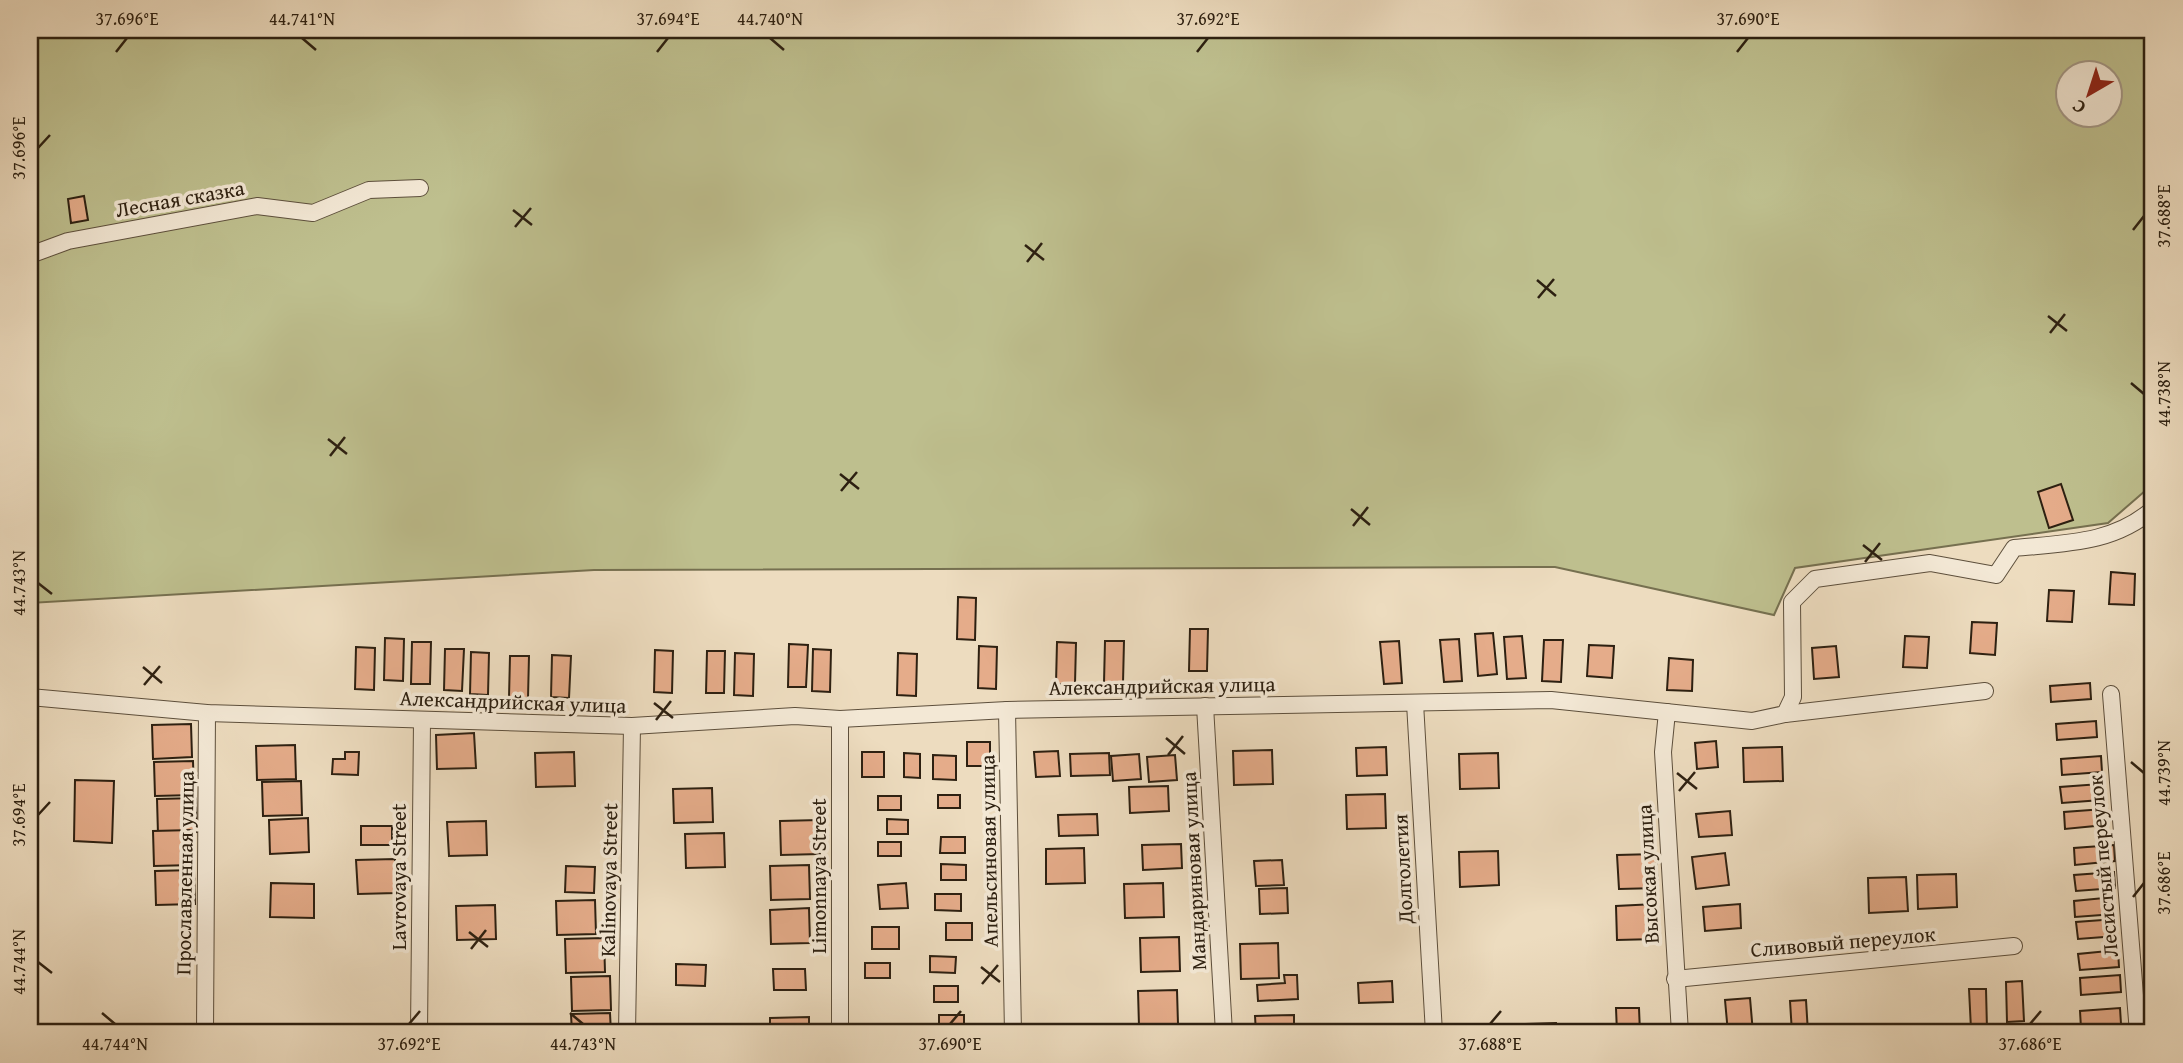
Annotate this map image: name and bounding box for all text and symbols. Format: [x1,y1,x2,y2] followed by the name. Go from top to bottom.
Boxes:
[95,5,159,32] text: 37.696°E
[269,5,335,32] text: 44.741°N
[636,5,700,32] text: 37.694°E
[737,5,803,32] text: 44.740°N
[1176,5,1240,32] text: 37.692°E
[1716,5,1780,32] text: 37.690°E
[2054,60,2124,130] north arrow
[2065,93,2091,121] text: С
[5,116,32,180] text: 37.696°E
[113,172,247,225] street label: Лесная сказка
[2150,184,2177,248] text: 37.688°E
[2150,361,2177,427] text: 44.738°N
[5,550,32,616] text: 44.743°N
[1048,668,1276,703] street label: Александрийская улица
[399,682,627,721] street label: Александрийская улица
[2150,740,2177,806] text: 44.739°N
[971,754,1006,948] street label: Апельсиновая улица
[167,771,202,975] street label: Прославленная улица
[1173,771,1214,971] street label: Мандариновая улица
[2079,773,2126,959] street label: Лесистый переулок
[5,783,32,847] text: 37.694°E
[803,798,834,954] street label: Limonnaya Street
[592,802,625,957] street label: Kalinovaya Street
[383,803,414,950] street label: Lavrovaya Street
[1628,804,1667,945] street label: Высокая улица
[1384,813,1421,926] street label: Долголетия
[2150,851,2177,915] text: 37.686°E
[1749,918,1937,965] street label: Сливовый переулок
[5,929,32,995] text: 44.744°N
[82,1030,148,1057] text: 44.744°N
[377,1030,441,1057] text: 37.692°E
[550,1030,616,1057] text: 44.743°N
[918,1030,982,1057] text: 37.690°E
[1458,1030,1522,1057] text: 37.688°E
[1998,1030,2062,1057] text: 37.686°E

